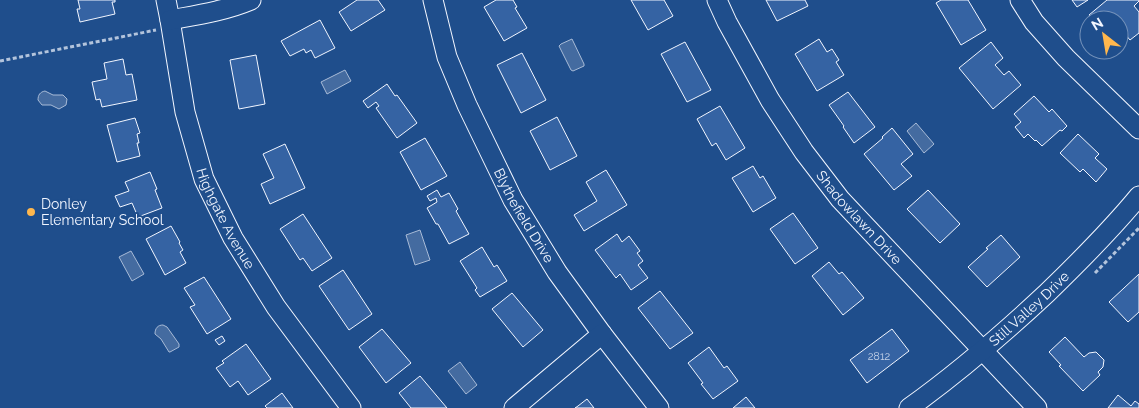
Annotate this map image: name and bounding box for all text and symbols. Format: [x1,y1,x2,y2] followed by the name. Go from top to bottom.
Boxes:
[1079,10,1129,60] north arrow
[1089,14,1106,33] text: N
[193,166,258,272] street label: Highgate Avenue
[491,166,557,266] street label: Blythefield Drive
[813,167,905,267] street label: Shadowlawn Drive
[41,196,164,228] place label: Donley Elementary School
[25,206,37,218] marker: Donley Elementary School
[986,268,1072,349] street label: Still Valley Drive
[868,350,891,363] house number: 2812

